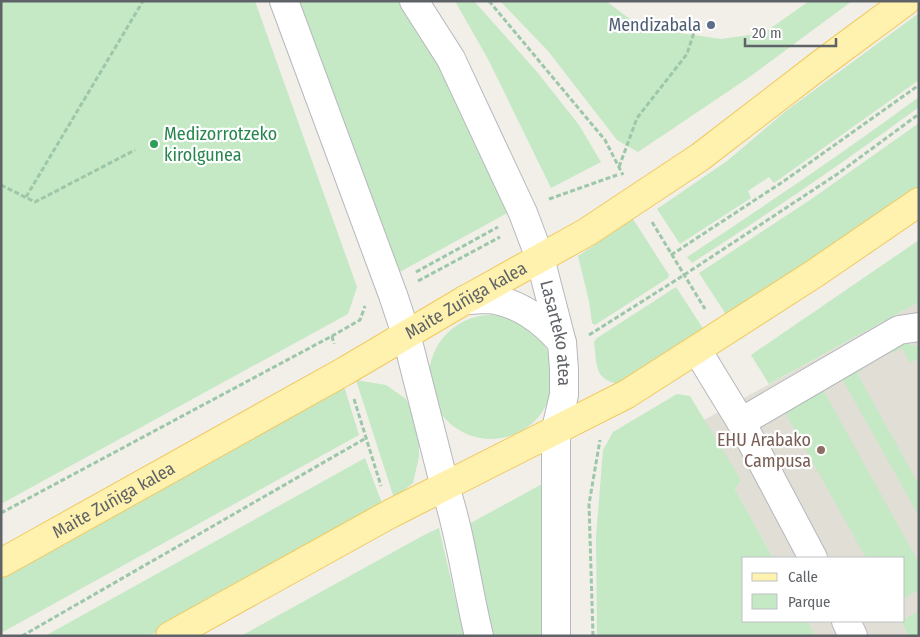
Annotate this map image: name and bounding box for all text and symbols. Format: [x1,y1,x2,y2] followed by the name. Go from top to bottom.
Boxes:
[608,14,701,36] place label: Mendizabala
[745,15,836,47] scale bar
[705,19,717,31] marker: Mendizabala
[752,24,782,42] text: 20 m
[164,123,277,166] place label: Medizorrotzeko kirolgunea
[148,138,160,150] marker: Medizorrotzeko kirolgunea
[401,257,531,344] street label: Maite Zuñiga kalea
[535,278,575,386] street label: Lasarteko atea
[717,429,811,472] place label: EHU Arabako Campusa
[815,444,827,456] marker: EHU Arabako Campusa
[49,457,179,543] street label: Maite Zuñiga kalea
[742,557,905,622] legend
[788,568,818,586] text: Calle
[788,593,831,611] text: Parque

